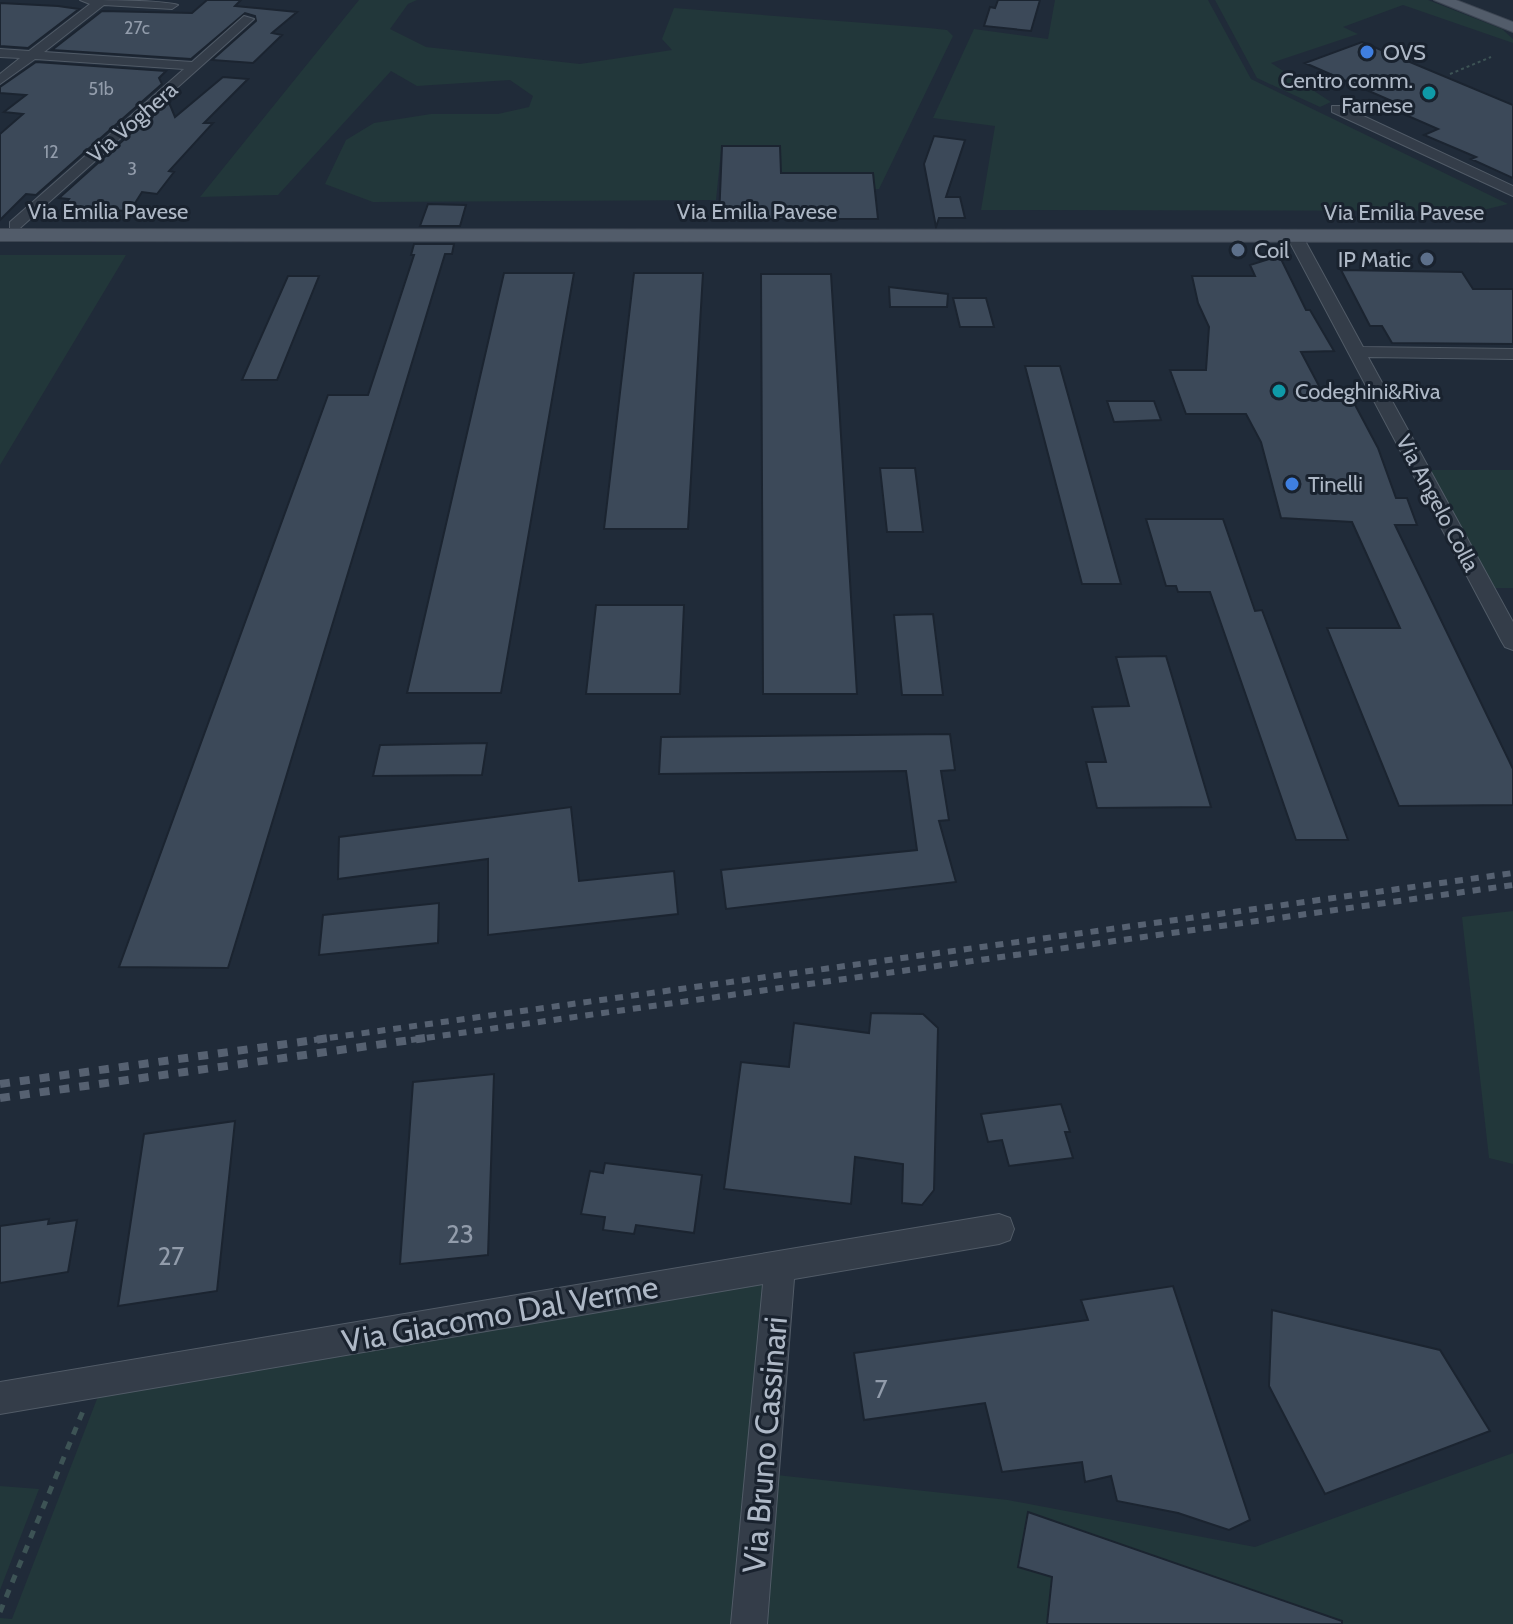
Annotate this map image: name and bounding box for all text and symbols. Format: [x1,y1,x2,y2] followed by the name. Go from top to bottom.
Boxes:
[124,17,150,39] house number: 27c
[1383,39,1426,66] place label: OVS
[1358,43,1376,61] marker: OVS
[1280,67,1413,119] place label: Centro comm. Farnese
[82,76,183,169] street label: Via Voghera
[88,78,114,100] house number: 51b
[1420,84,1438,102] marker: Centro comm. Farnese
[43,141,59,163] house number: 12
[127,158,137,180] house number: 3
[28,198,188,225] street label: Via Emilia Pavese
[677,198,837,225] street label: Via Emilia Pavese
[1324,199,1484,226] street label: Via Emilia Pavese
[1254,237,1290,264] place label: Coil
[1229,241,1247,259] marker: Coil
[1338,246,1411,273] place label: IP Matic
[1418,250,1436,268] marker: IP Matic
[1295,378,1441,405] place label: Codeghini&Riva
[1270,382,1288,400] marker: Codeghini&Riva
[1390,430,1485,577] street label: Via Angelo Colla
[1308,471,1363,498] place label: Tinelli
[1283,475,1301,493] marker: Tinelli
[446,1218,474,1250] house number: 23
[158,1240,184,1272] house number: 27
[339,1267,661,1361] street label: Via Giacomo Dal Verme
[734,1315,795,1575] street label: Via Bruno Cassinari
[874,1373,888,1405] house number: 7

